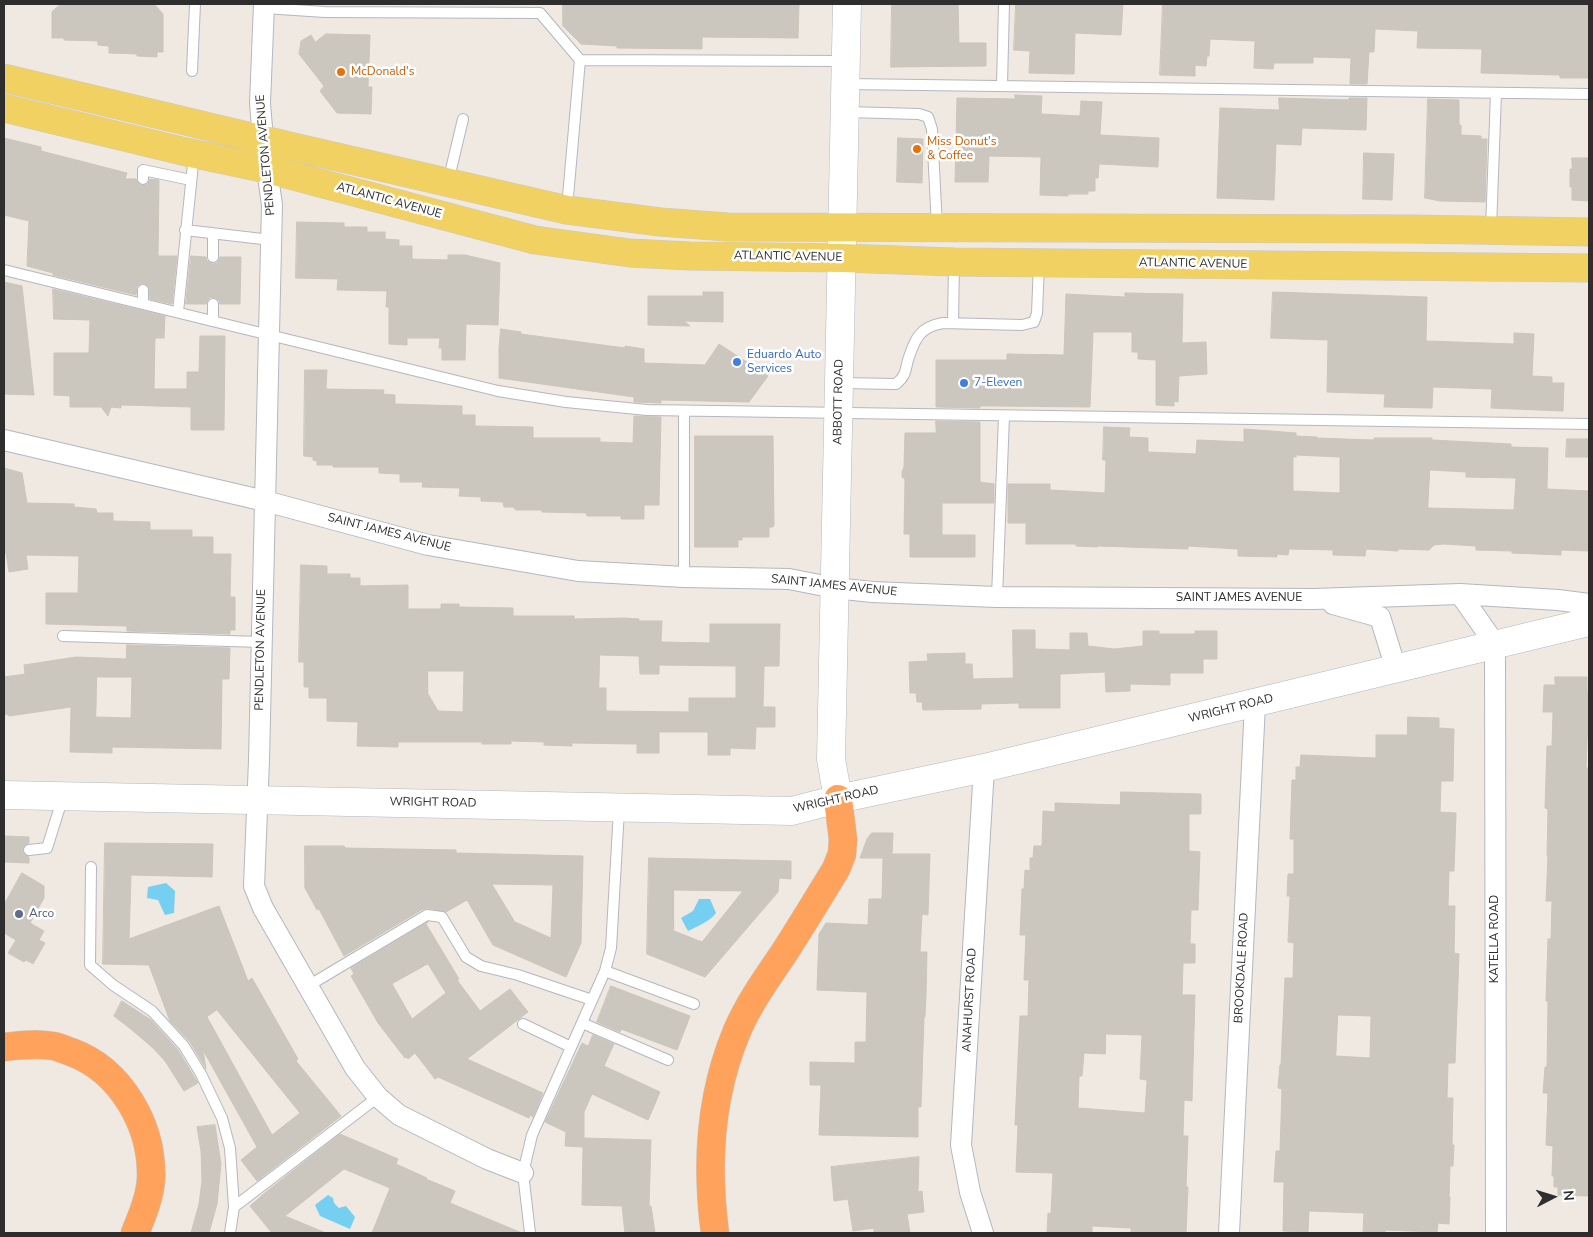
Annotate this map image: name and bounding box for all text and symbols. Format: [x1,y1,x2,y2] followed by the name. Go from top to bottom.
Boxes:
[351,65,414,79] place label: McDonald's
[335,66,347,78] marker: McDonald's
[254,94,278,216] street label: PENDLETON AVENUE
[927,135,996,163] place label: Miss Donut's & Coffee
[911,143,923,155] marker: Miss Donut's & Coffee
[335,180,443,222] street label: ATLANTIC AVENUE
[734,249,842,265] street label: ATLANTIC AVENUE
[1139,256,1247,272] street label: ATLANTIC AVENUE
[747,348,821,376] place label: Eduardo Auto Services
[731,356,743,368] marker: Eduardo Auto Services
[831,359,847,445] street label: ABBOTT ROAD
[974,376,1022,390] place label: 7-Eleven
[958,377,970,389] marker: 7-Eleven
[326,511,452,555] street label: SAINT JAMES AVENUE
[770,572,898,600] street label: SAINT JAMES AVENUE
[253,589,269,711] street label: PENDLETON AVENUE
[1176,591,1302,605] street label: SAINT JAMES AVENUE
[1187,691,1275,727] street label: WRIGHT ROAD
[792,783,880,817] street label: WRIGHT ROAD
[389,795,477,811] street label: WRIGHT ROAD
[1488,895,1502,983] street label: KATELLA ROAD
[29,907,54,921] place label: Arco
[13,908,25,920] marker: Arco
[1232,912,1252,1024] street label: BROOKDALE ROAD
[960,947,980,1053] street label: ANAHURST ROAD
[1528,1172,1578,1222] north arrow
[1559,1190,1578,1202] text: N

